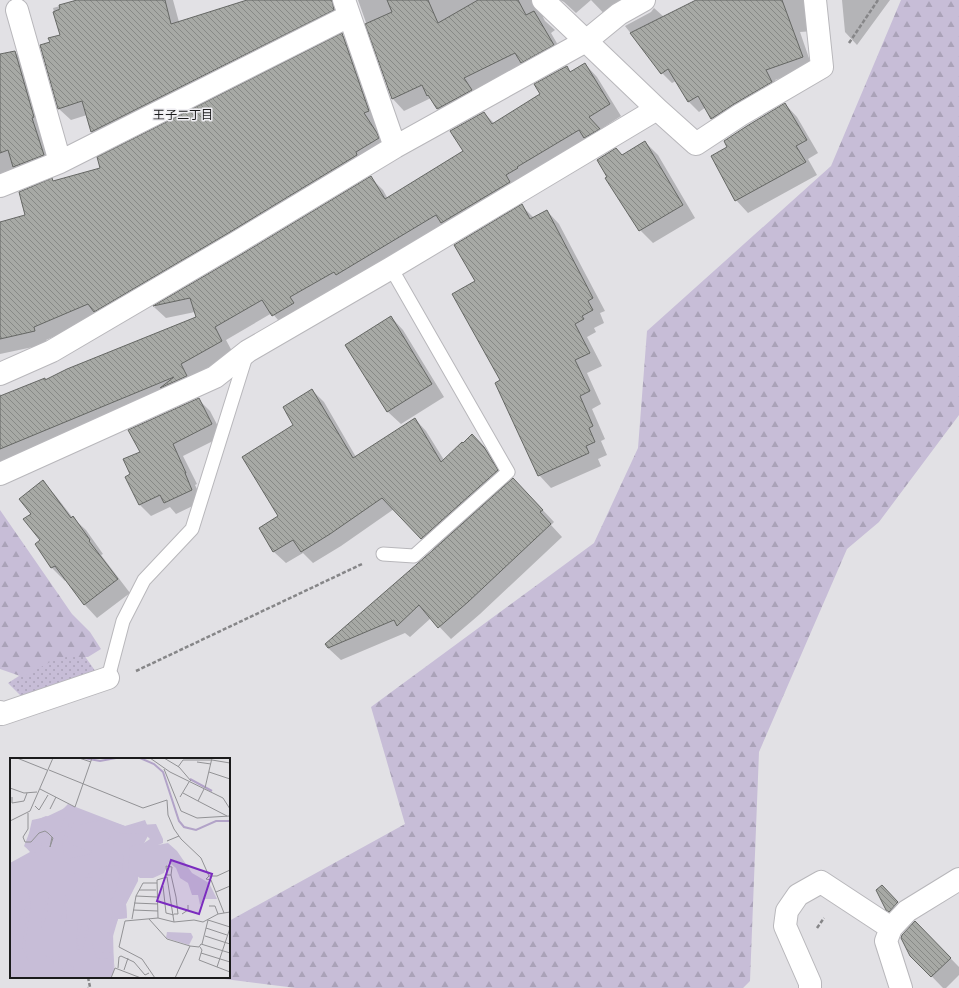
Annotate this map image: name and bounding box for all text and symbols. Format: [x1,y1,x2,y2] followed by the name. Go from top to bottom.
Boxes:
[153,106,213,123] district label: 王子二丁目
[10,758,230,978] inset map

